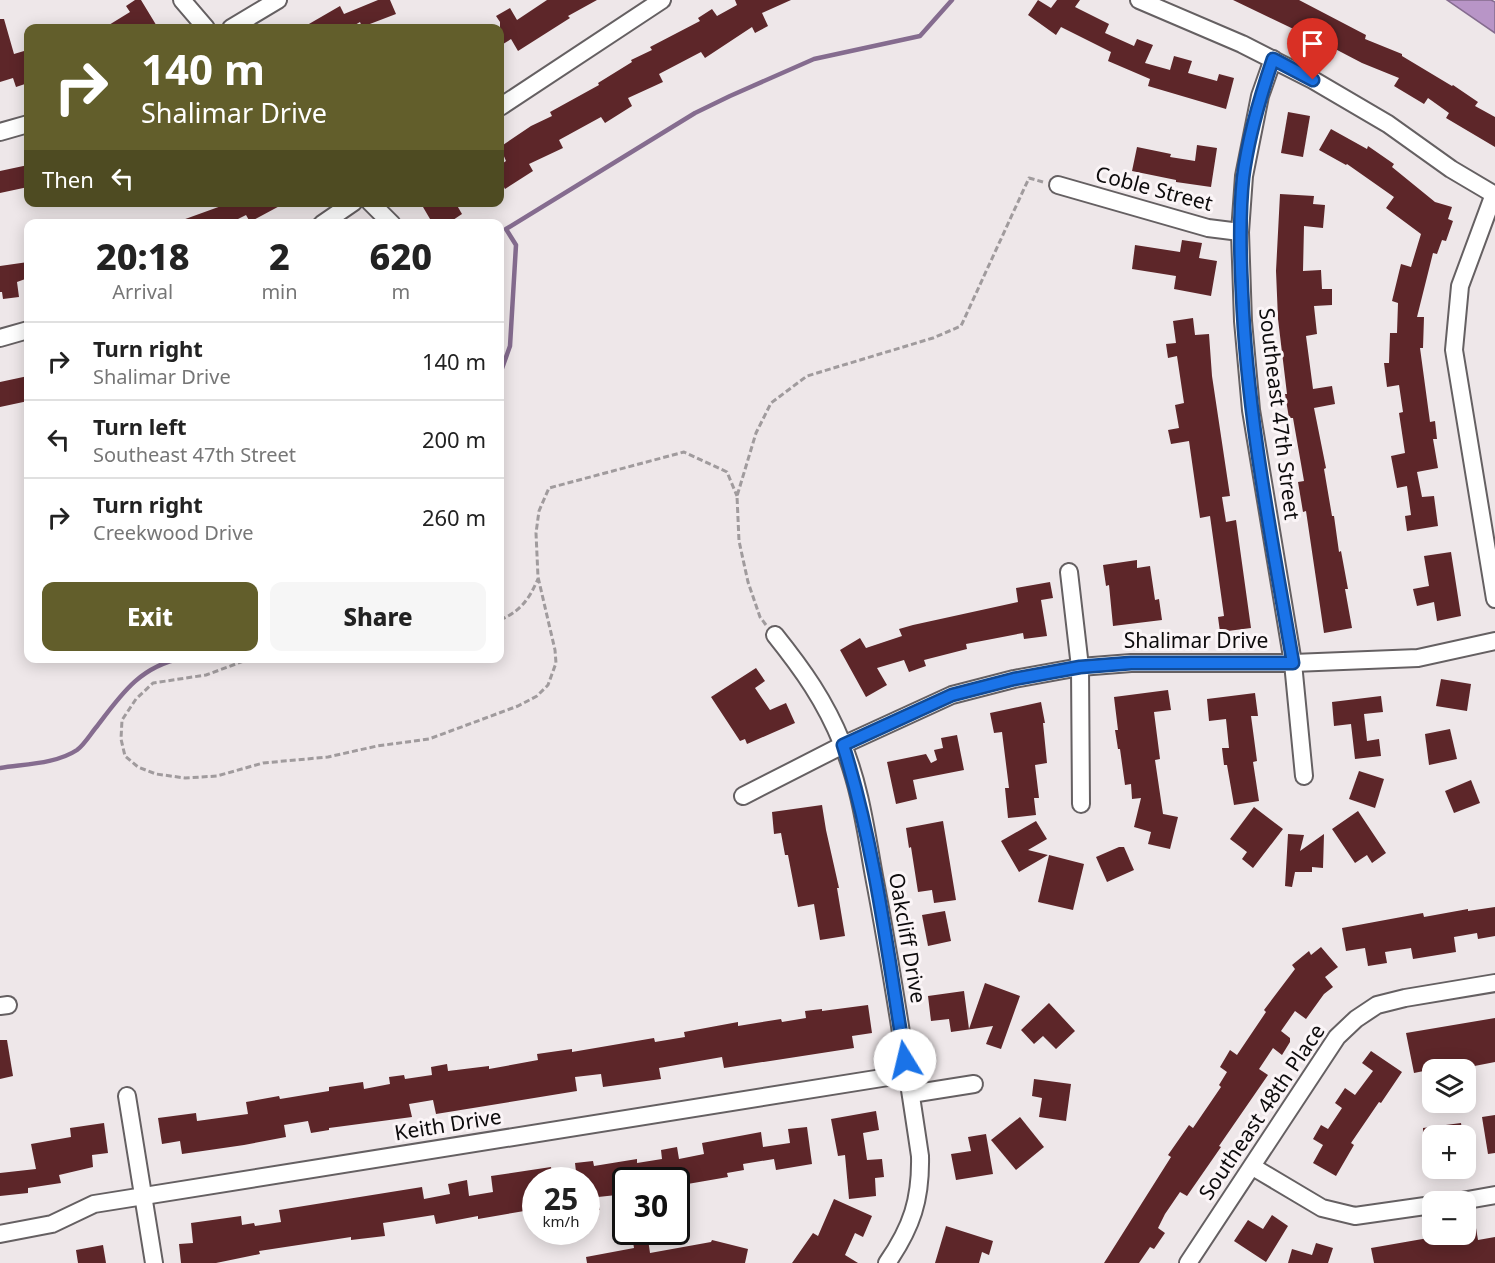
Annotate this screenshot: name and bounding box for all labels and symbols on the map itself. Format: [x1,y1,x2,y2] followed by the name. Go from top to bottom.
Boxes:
[1287,18,1338,80] pin
[1093,159,1216,217] street label: Coble Street
[1253,306,1307,522] street label: Southeast 47th Street
[1124,626,1268,654] street label: Shalimar Drive
[883,870,933,1005] street label: Oakcliff Drive
[1192,1018,1330,1205] street label: Southeast 48th Place
[873,1028,937,1092] position arrow
[392,1102,503,1146] street label: Keith Drive
[612,1167,690,1245] speed limit sign: 30

